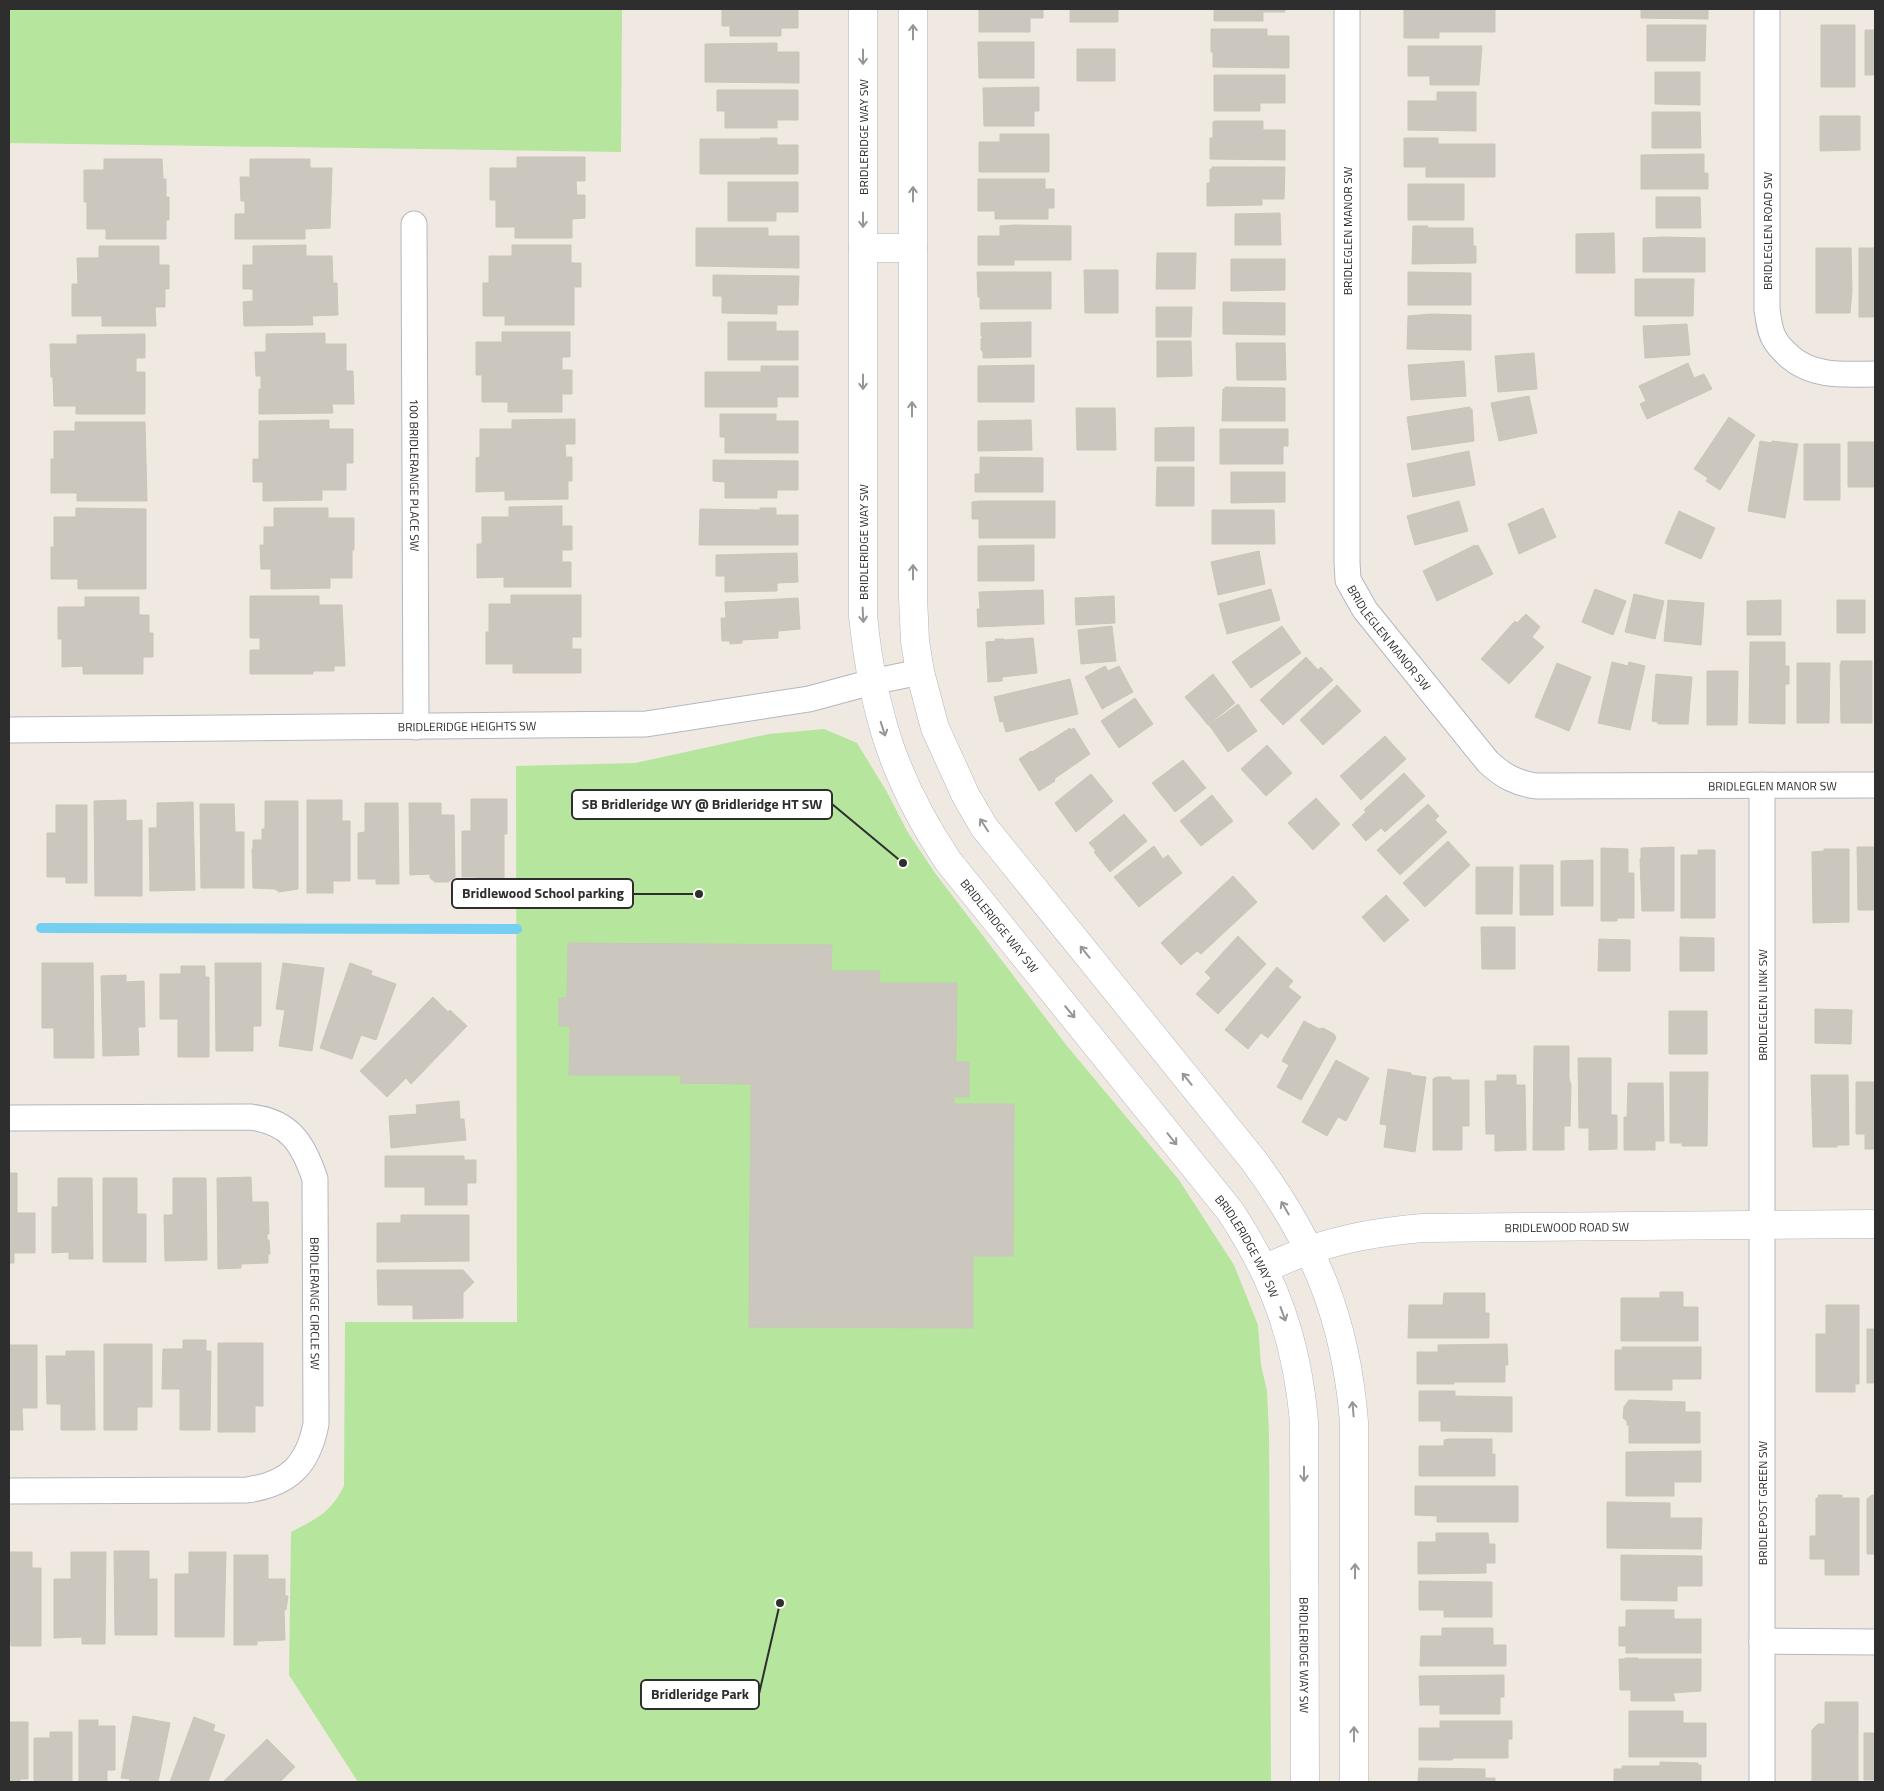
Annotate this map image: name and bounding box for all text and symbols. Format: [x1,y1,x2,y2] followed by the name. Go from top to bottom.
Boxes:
[908,24,918,40] one-way arrow
[858,49,868,65] one-way arrow
[854,79,873,195] street label: BRIDLERIDGE WAY SW
[1338,166,1357,295] street label: BRIDLEGLEN MANOR SW
[1758,172,1777,290] street label: BRIDLEGLEN ROAD SW
[908,186,918,202] one-way arrow
[858,212,868,228] one-way arrow
[858,374,868,390] one-way arrow
[405,399,425,552] street label: 100 BRIDLERANGE PLACE SW
[907,401,917,418] one-way arrow
[854,484,873,600] street label: BRIDLERIDGE WAY SW
[908,564,918,580] one-way arrow
[1343,581,1436,695] street label: BRIDLEGLEN MANOR SW
[859,607,868,623] one-way arrow
[398,716,537,736] street label: BRIDLERIDGE HEIGHTS SW
[879,721,888,737] one-way arrow
[1708,776,1837,795] street label: BRIDLEGLEN MANOR SW
[572,790,832,819] callout: SB Bridleridge WY @ Bridleridge HT SW
[582,793,822,814] text: SB Bridleridge WY @ Bridleridge HT SW
[978,818,989,832] one-way arrow
[956,874,1044,977] street label: BRIDLERIDGE WAY SW
[452,879,633,908] callout: Bridlewood School parking
[462,882,624,903] text: Bridlewood School parking
[1079,946,1090,959] one-way arrow
[1753,949,1772,1061] street label: BRIDLEGLEN LINK SW
[1064,1005,1075,1018] one-way arrow
[1181,1073,1192,1086] one-way arrow
[1166,1132,1177,1145] one-way arrow
[1211,1190,1285,1301] street label: BRIDLERIDGE WAY SW
[1280,1201,1290,1215] one-way arrow
[1504,1217,1630,1237] street label: BRIDLEWOOD ROAD SW
[306,1237,325,1370] street label: BRIDLERANGE CIRCLE SW
[1279,1305,1288,1321] one-way arrow
[1348,1401,1357,1417] one-way arrow
[1753,1440,1772,1565] street label: BRIDLEPOST GREEN SW
[1299,1465,1309,1481] one-way arrow
[1350,1563,1360,1580] one-way arrow
[1295,1597,1314,1713] street label: BRIDLERIDGE WAY SW
[641,1680,759,1709] callout: Bridleridge Park
[651,1683,750,1704] text: Bridleridge Park
[1349,1726,1359,1742] one-way arrow

